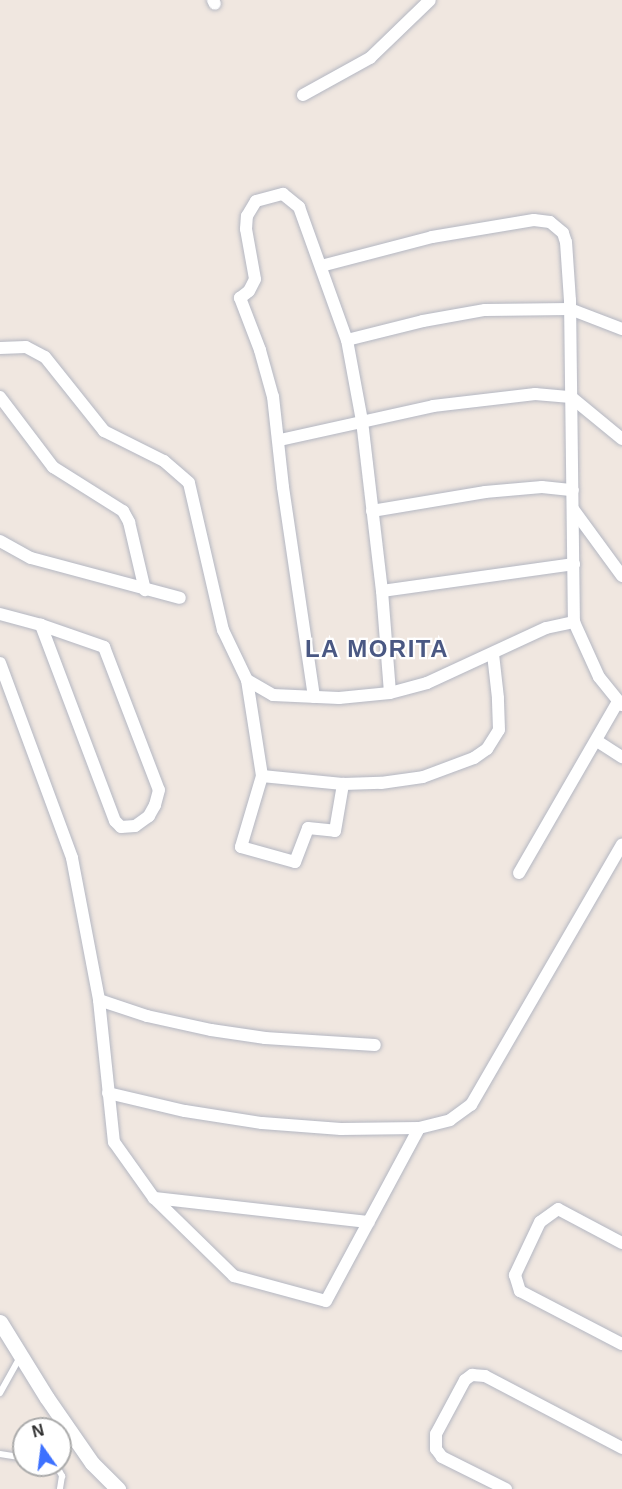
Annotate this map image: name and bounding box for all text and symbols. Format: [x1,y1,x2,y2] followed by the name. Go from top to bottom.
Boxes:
[304,635,450,663] district label: LA MORITA
[12,1417,72,1477] north arrow
[30,1421,46,1441] text: N

